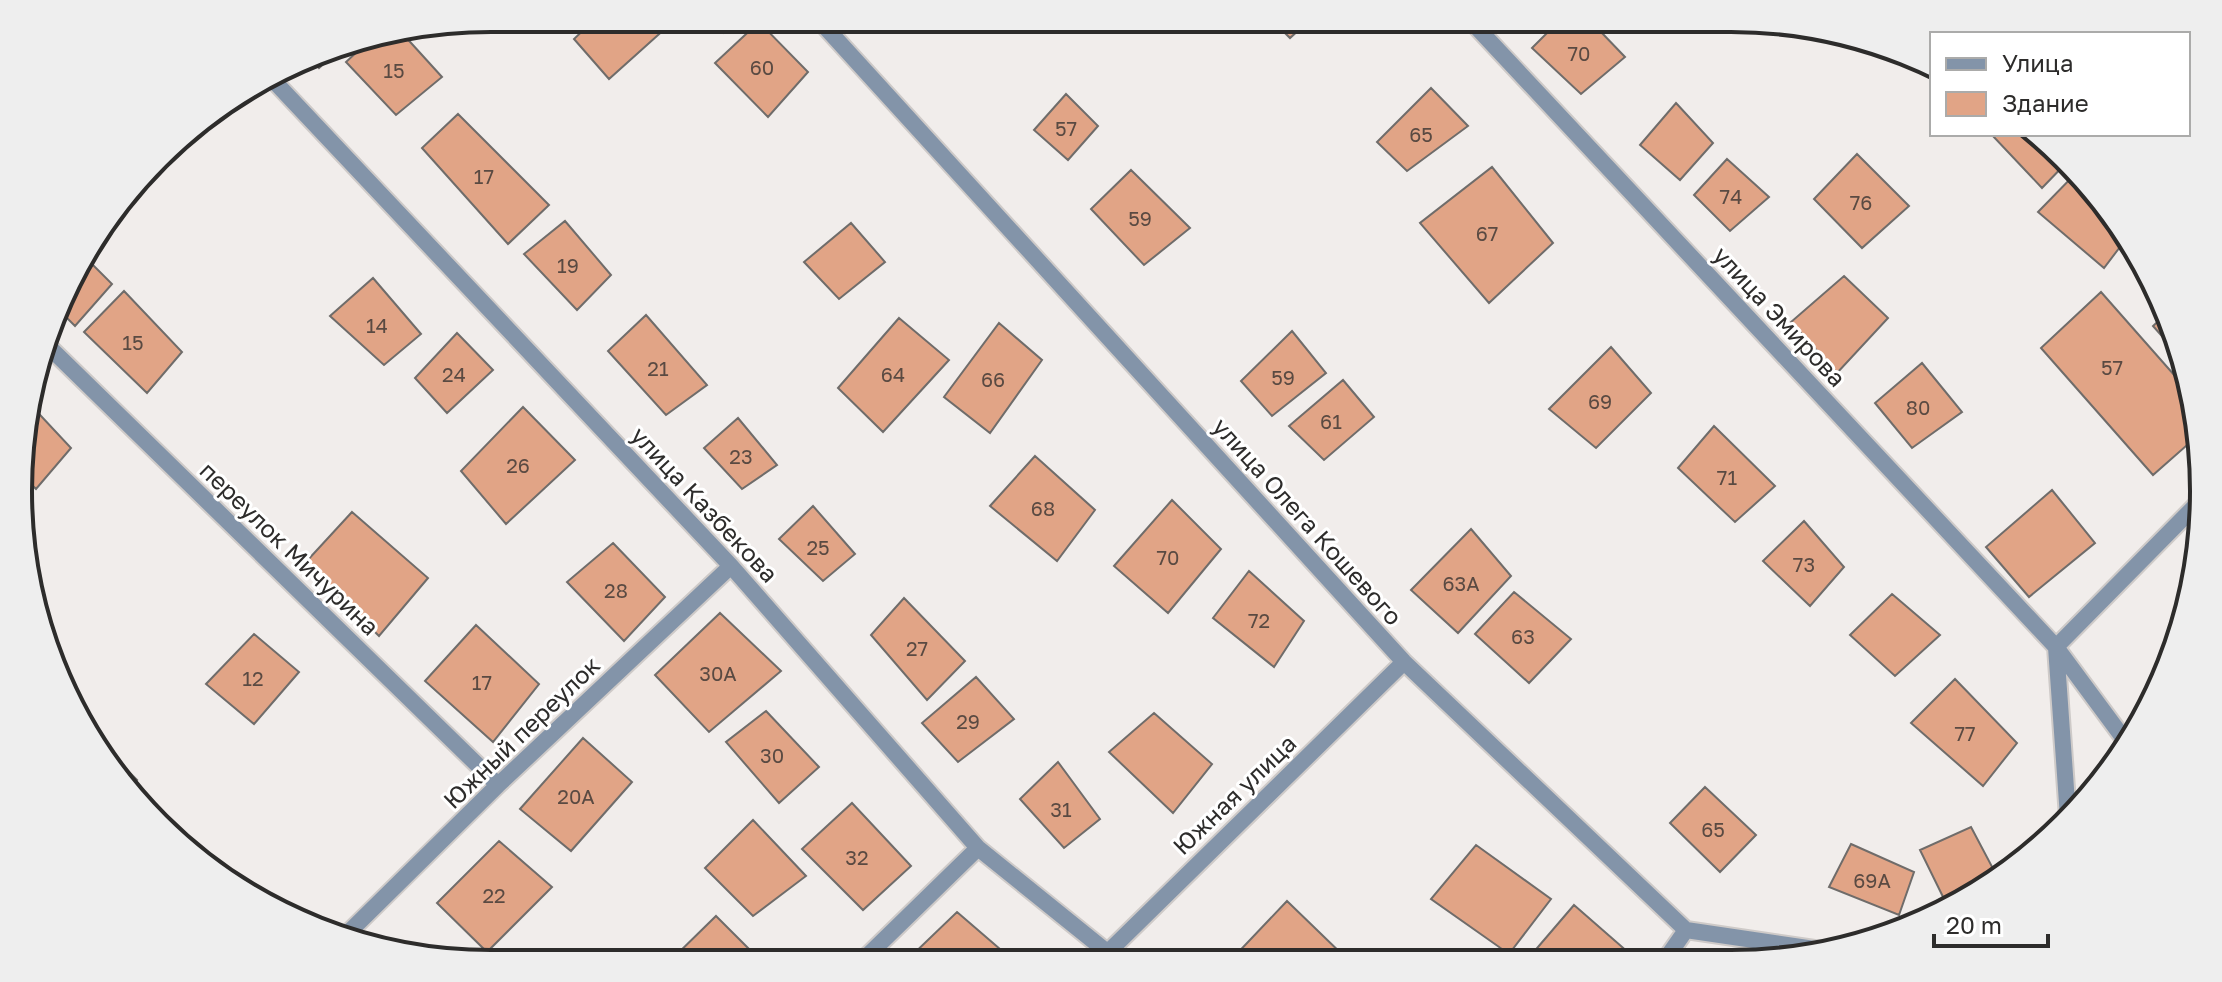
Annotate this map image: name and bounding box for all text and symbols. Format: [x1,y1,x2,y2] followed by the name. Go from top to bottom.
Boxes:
[1930,32,2190,136] legend
[1568,41,1591,65] house number: 70
[2002,48,2074,77] text: Улица
[750,55,774,79] house number: 60
[383,58,405,82] house number: 15
[2002,88,2089,117] text: Здание
[1055,116,1077,140] house number: 57
[1409,122,1433,146] house number: 65
[474,164,494,188] house number: 17
[1720,184,1742,208] house number: 74
[1850,190,1872,214] house number: 76
[1128,206,1152,230] house number: 59
[1476,221,1498,245] house number: 67
[1708,240,1852,392] street label: улица Эмирова
[557,253,579,277] house number: 19
[366,313,388,337] house number: 14
[122,330,144,354] house number: 15
[2101,355,2123,379] house number: 57
[647,356,669,380] house number: 21
[442,362,466,386] house number: 24
[881,362,905,386] house number: 64
[1271,365,1295,389] house number: 59
[981,367,1005,391] house number: 66
[1588,389,1612,413] house number: 69
[1906,395,1930,419] house number: 80
[1320,409,1342,433] house number: 61
[1207,411,1409,631] street label: улица Олега Кошевого
[625,420,785,588] street label: улица Казбекова
[729,444,753,468] house number: 23
[506,453,530,477] house number: 26
[195,455,385,641] street label: переулок Мичурина
[1717,465,1737,489] house number: 71
[1031,496,1055,520] house number: 68
[806,535,830,559] house number: 25
[1157,545,1180,569] house number: 70
[1793,552,1815,576] house number: 73
[1442,571,1480,595] house number: 63А
[604,578,628,602] house number: 28
[1248,608,1270,632] house number: 72
[1511,624,1535,648] house number: 63
[906,636,928,660] house number: 27
[437,650,605,814] street label: Южный переулок
[699,661,737,685] house number: 30А
[242,666,264,690] house number: 12
[472,670,492,694] house number: 17
[956,709,980,733] house number: 29
[1954,721,1976,745] house number: 77
[1166,728,1302,860] street label: Южная улица
[760,743,784,767] house number: 30
[557,784,595,808] house number: 20А
[1050,797,1072,821] house number: 31
[1701,817,1725,841] house number: 65
[845,845,869,869] house number: 32
[1853,868,1891,892] house number: 69А
[482,883,506,907] house number: 22
[1934,898,2048,948] scale bar
[1946,910,2002,939] text: 20 m

